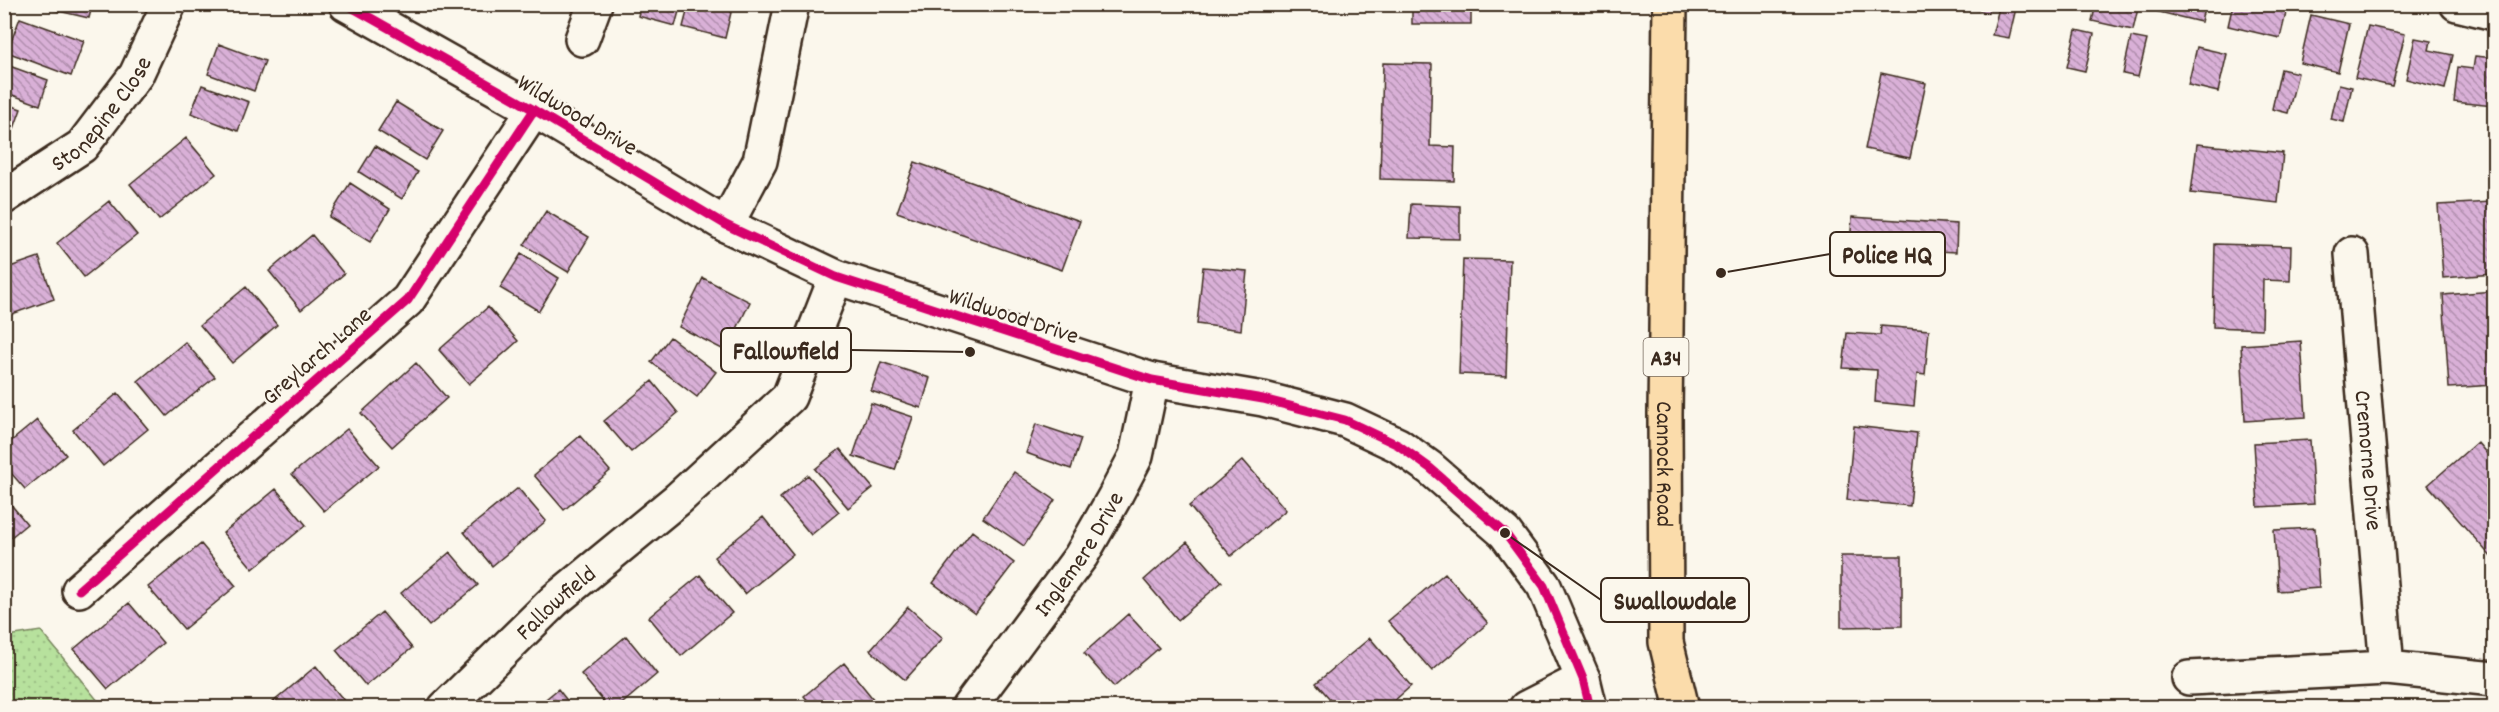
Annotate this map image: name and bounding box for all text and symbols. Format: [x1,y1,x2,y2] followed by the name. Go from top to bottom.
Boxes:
[45,52,162,182] street label: Stonepine Close
[510,67,643,166] street label: Wildwood Drive
[1830,232,1945,276] callout: Police HQ
[1842,239,1932,276] text: Police HQ
[944,281,1083,355] street label: Wildwood Drive
[255,300,380,415] street label: Greylarch Lane
[721,328,851,372] callout: Fallowfield
[733,335,839,372] text: Fallowfield
[1644,338,1688,376] road number: A34
[2344,389,2389,532] street label: Cremorne Drive
[1645,401,1679,527] street label: Cannock Road
[1027,486,1134,625] street label: Inglemere Drive
[509,559,605,649] street label: Fallowfield
[1601,578,1749,622] callout: Swallowdale
[1613,585,1737,622] text: Swallowdale

